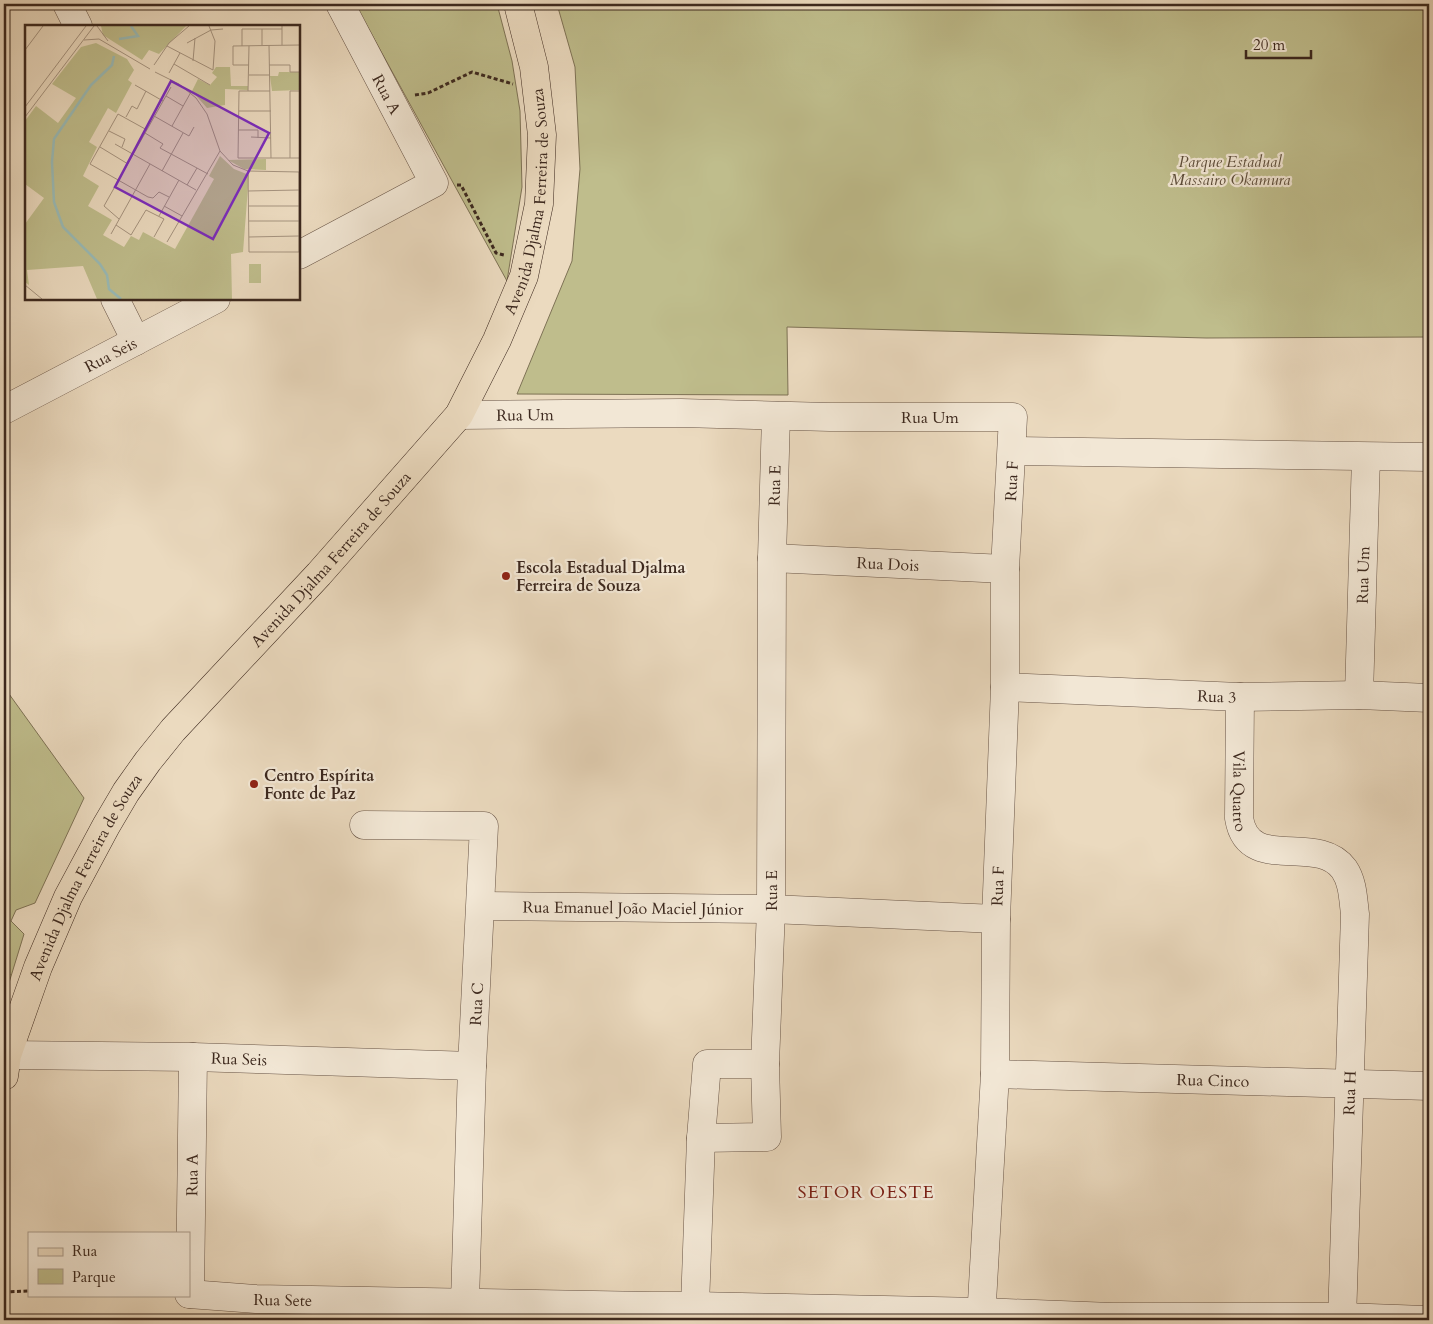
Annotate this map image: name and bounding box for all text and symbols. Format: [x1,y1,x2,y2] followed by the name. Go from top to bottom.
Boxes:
[25,25,300,300] inset map
[1246,28,1310,60] scale bar
[1253,35,1285,55] text: 20 m
[366,71,406,119] street label: Rua A
[499,87,554,318] street label: Avenida Djalma Ferreira de Souza
[1170,151,1290,191] park label: Parque Estadual Massairo Okamura
[81,332,141,378] street label: Rua Seis
[496,404,554,427] street label: Rua Um
[901,407,959,429] street label: Rua Um
[1000,460,1024,502] street label: Rua F
[763,465,787,506] street label: Rua E
[246,467,416,652] street label: Avenida Djalma Ferreira de Souza
[1352,545,1375,604] street label: Rua Um
[856,552,920,577] street label: Rua Dois
[516,557,685,597] place label: Escola Estadual Djalma Ferreira de Souza
[500,570,512,582] marker: Escola Estadual Djalma Ferreira de Souza
[1197,685,1237,709] street label: Rua 3
[1227,751,1252,835] street label: Vila Quatro
[264,765,374,805] place label: Centro Espírita Fonte de Paz
[24,770,148,984] street label: Avenida Djalma Ferreira de Souza
[248,778,260,790] marker: Centro Espírita Fonte de Paz
[986,866,1010,907] street label: Rua F
[761,870,783,911] street label: Rua E
[523,896,744,921] street label: Rua Emanuel João Maciel Júnior
[465,982,489,1026] street label: Rua C
[210,1048,267,1071] street label: Rua Seis
[1176,1069,1250,1093] street label: Rua Cinco
[1338,1070,1362,1116] street label: Rua H
[181,1153,204,1196] street label: Rua A
[797,1180,935,1205] district label: SETOR OESTE
[28,1232,190,1296] legend
[72,1241,98,1261] text: Rua
[72,1267,116,1287] text: Parque
[253,1289,312,1312] street label: Rua Sete

